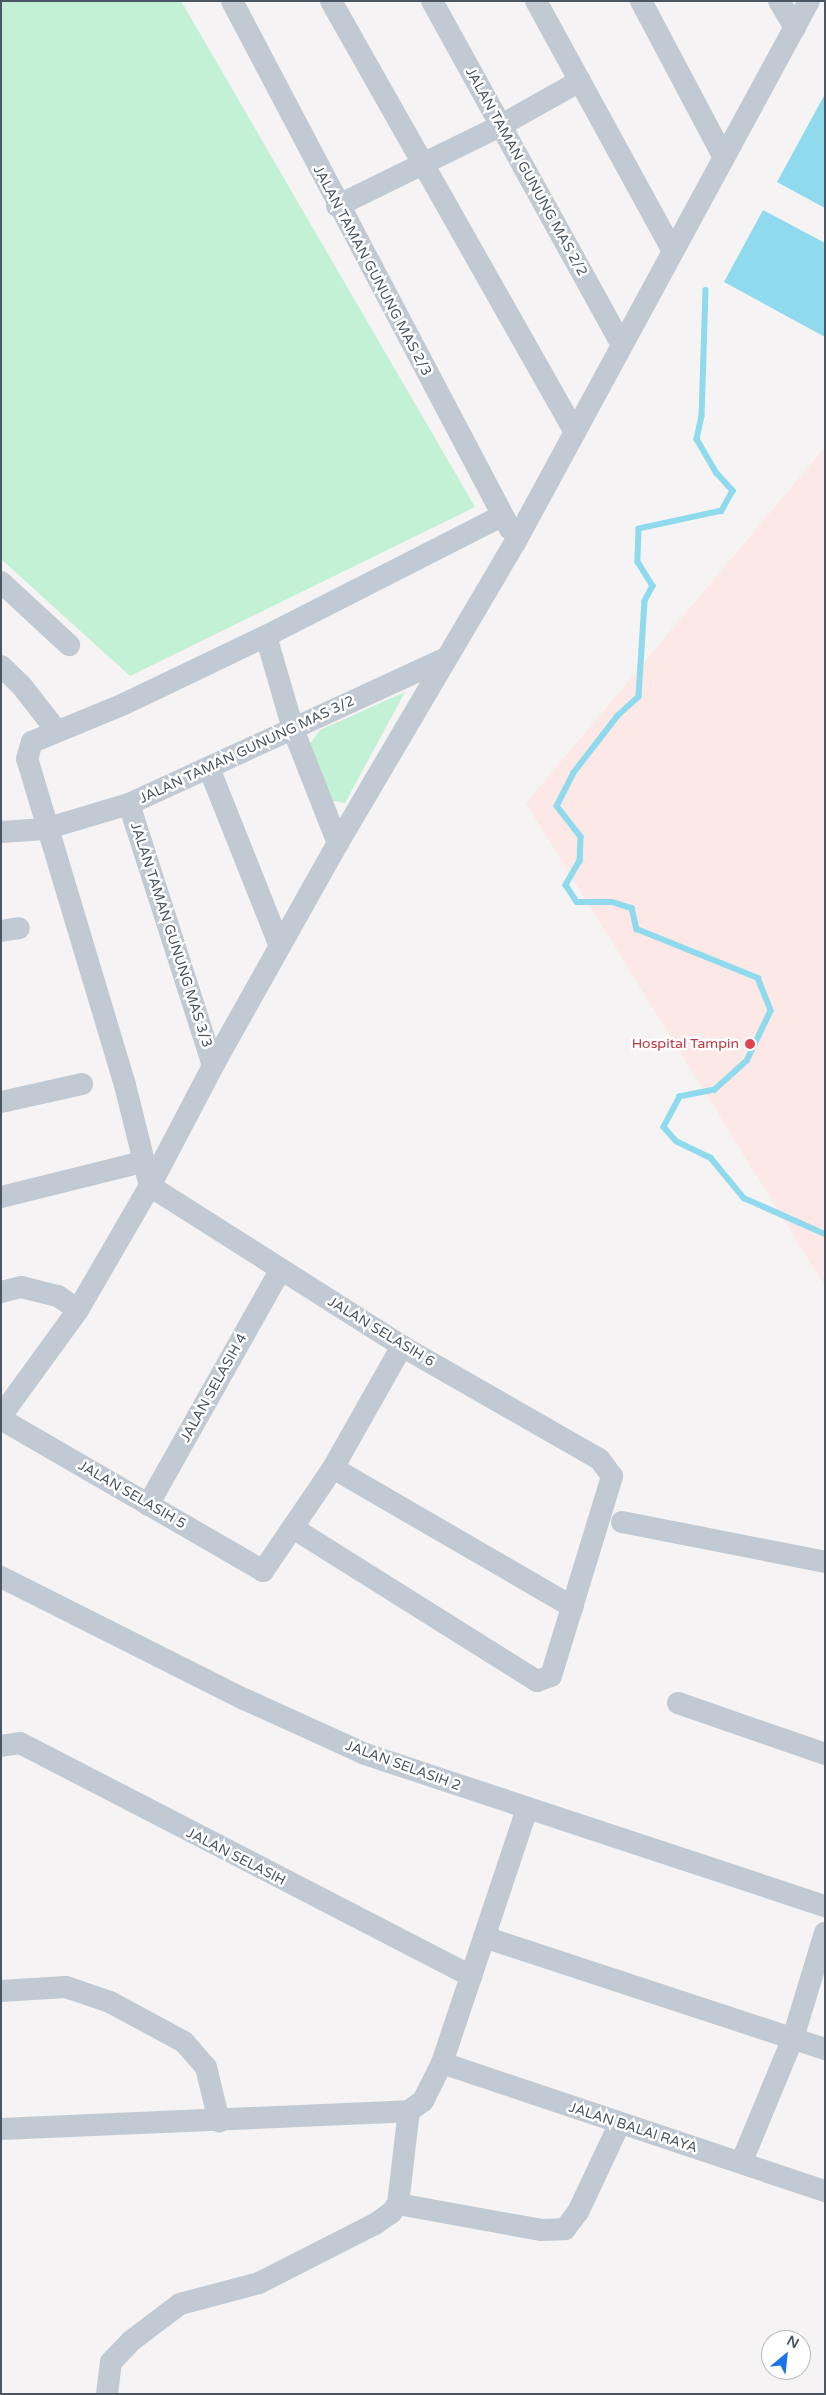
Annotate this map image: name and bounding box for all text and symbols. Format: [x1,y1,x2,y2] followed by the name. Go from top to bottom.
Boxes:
[462,65,590,279] street label: JALAN TAMAN GUNUNG MAS 2/2
[309,163,435,379] street label: JALAN TAMAN GUNUNG MAS 2/3
[137,693,357,807] street label: JALAN TAMAN GUNUNG MAS 3/2
[127,820,215,1050] street label: JALAN TAMAN GUNUNG MAS 3/3
[632,1036,739,1052] place label: Hospital Tampin
[743,1037,757,1051] marker: Hospital Tampin
[325,1294,437,1370] street label: JALAN SELASIH 6
[177,1331,251,1445] street label: JALAN SELASIH 4
[75,1457,189,1533] street label: JALAN SELASIH 5
[343,1737,463,1795] street label: JALAN SELASIH 2
[184,1825,288,1889] street label: JALAN SELASIH
[567,2099,699,2157] street label: JALAN BALAI RAYA
[761,2330,811,2380] north arrow
[784,2332,802,2352] text: N

